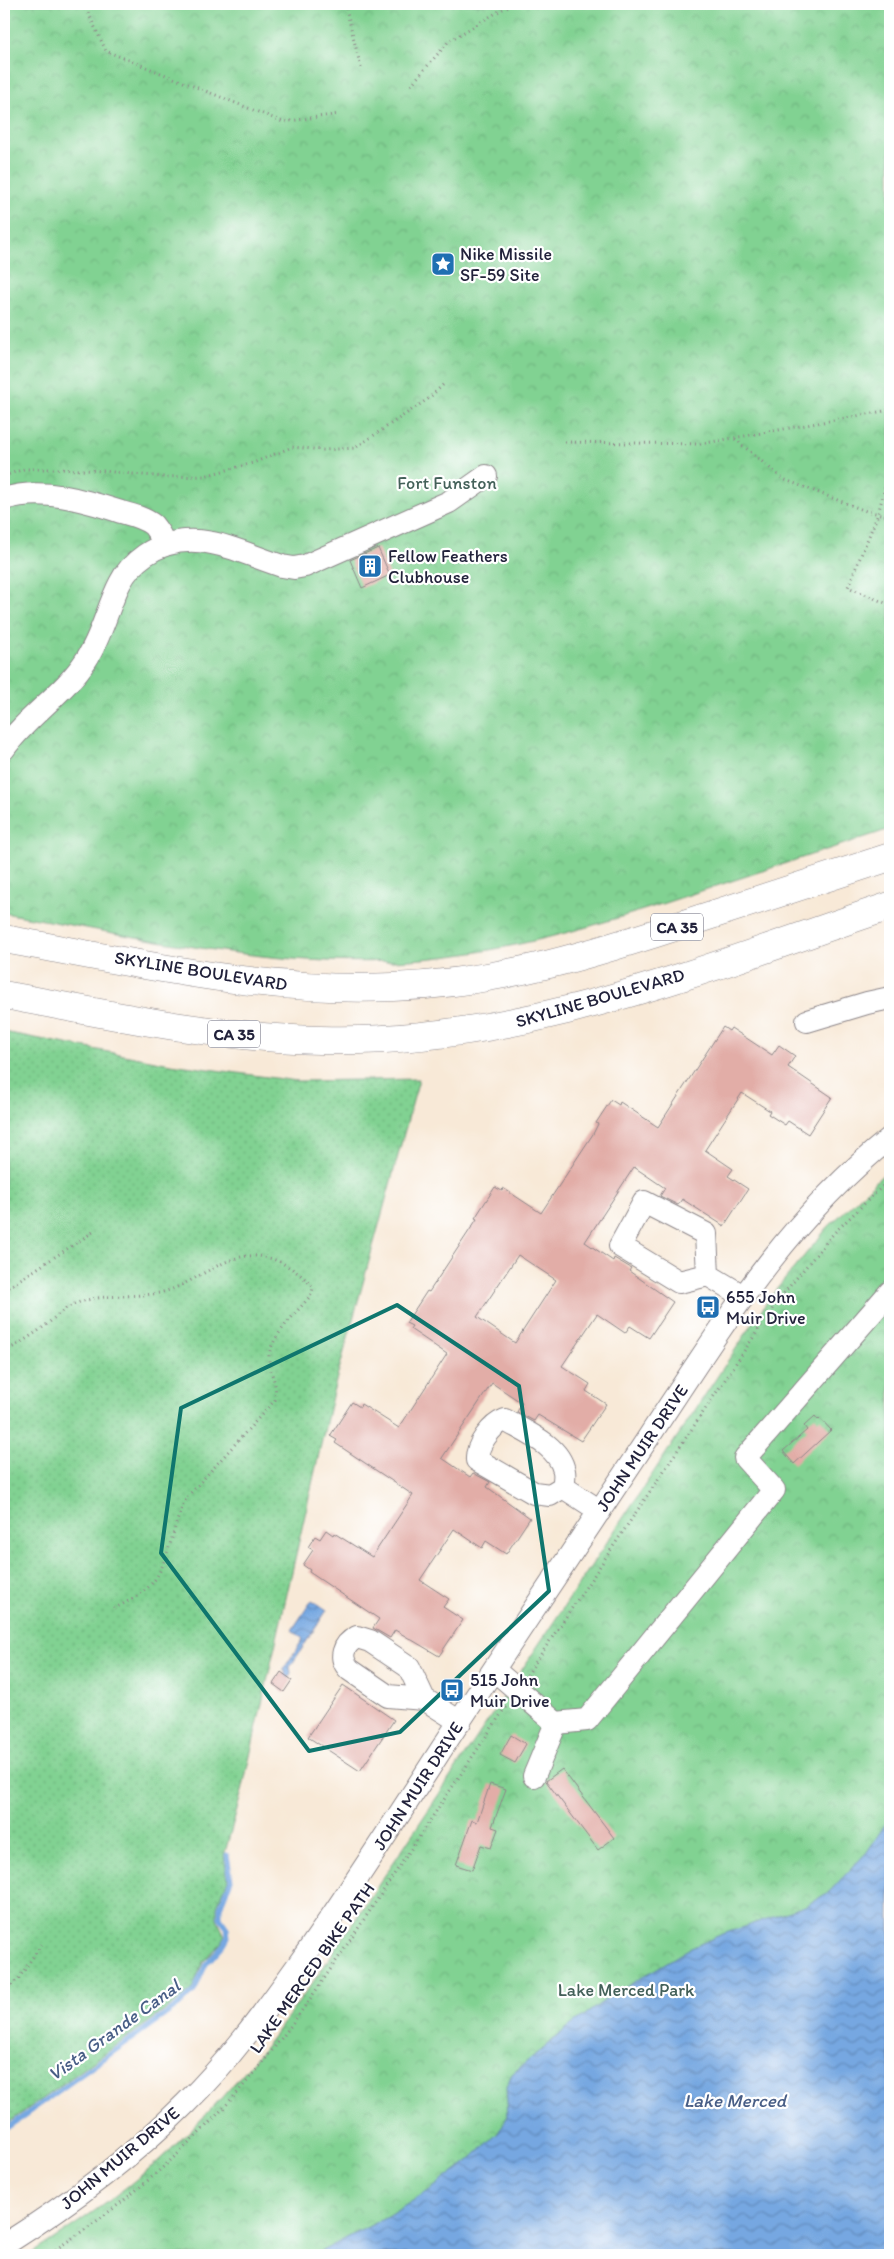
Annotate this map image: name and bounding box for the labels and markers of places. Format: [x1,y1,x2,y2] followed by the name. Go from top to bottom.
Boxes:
[460,243,552,286] place label: Nike Missile SF-59 Site
[430,251,456,277] place icon: Nike Missile SF-59 Site
[388,545,508,588] place label: Fellow Feathers Clubhouse
[357,553,383,579] building icon: Fellow Feathers Clubhouse
[726,1286,806,1329] place label: 655 John Muir Drive
[695,1294,721,1320] bus stop icon: 655 John Muir Drive
[470,1669,550,1712] place label: 515 John Muir Drive
[439,1677,465,1703] bus stop icon: 515 John Muir Drive

